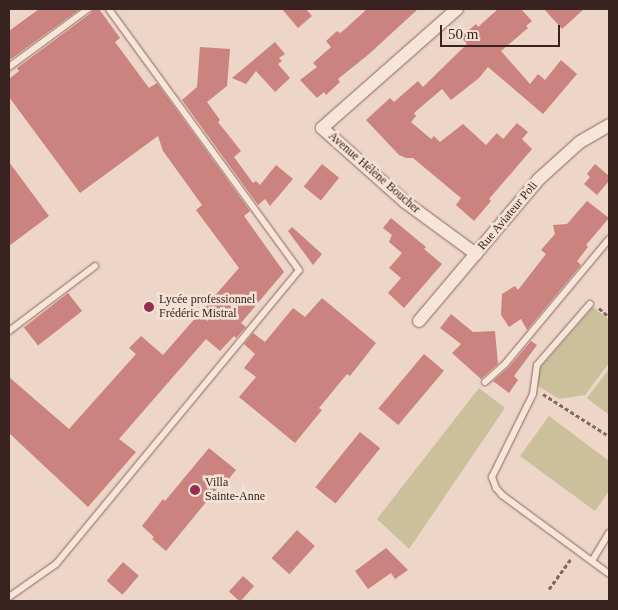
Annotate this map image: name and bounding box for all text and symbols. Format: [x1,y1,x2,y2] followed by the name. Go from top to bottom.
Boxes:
[443,15,563,47] scale bar
[448,26,478,42] text: 50 m
[325,129,423,217] street label: Avenue Hélène Boucher
[475,179,541,253] street label: Rue Aviateur Poli
[159,293,255,321] place label: Lycée professionnel Frédéric Mistral
[143,301,155,313] marker: Lycée professionnel Frédéric Mistral
[205,476,265,504] place label: Villa Sainte-Anne
[189,484,201,496] marker: Villa Sainte-Anne

